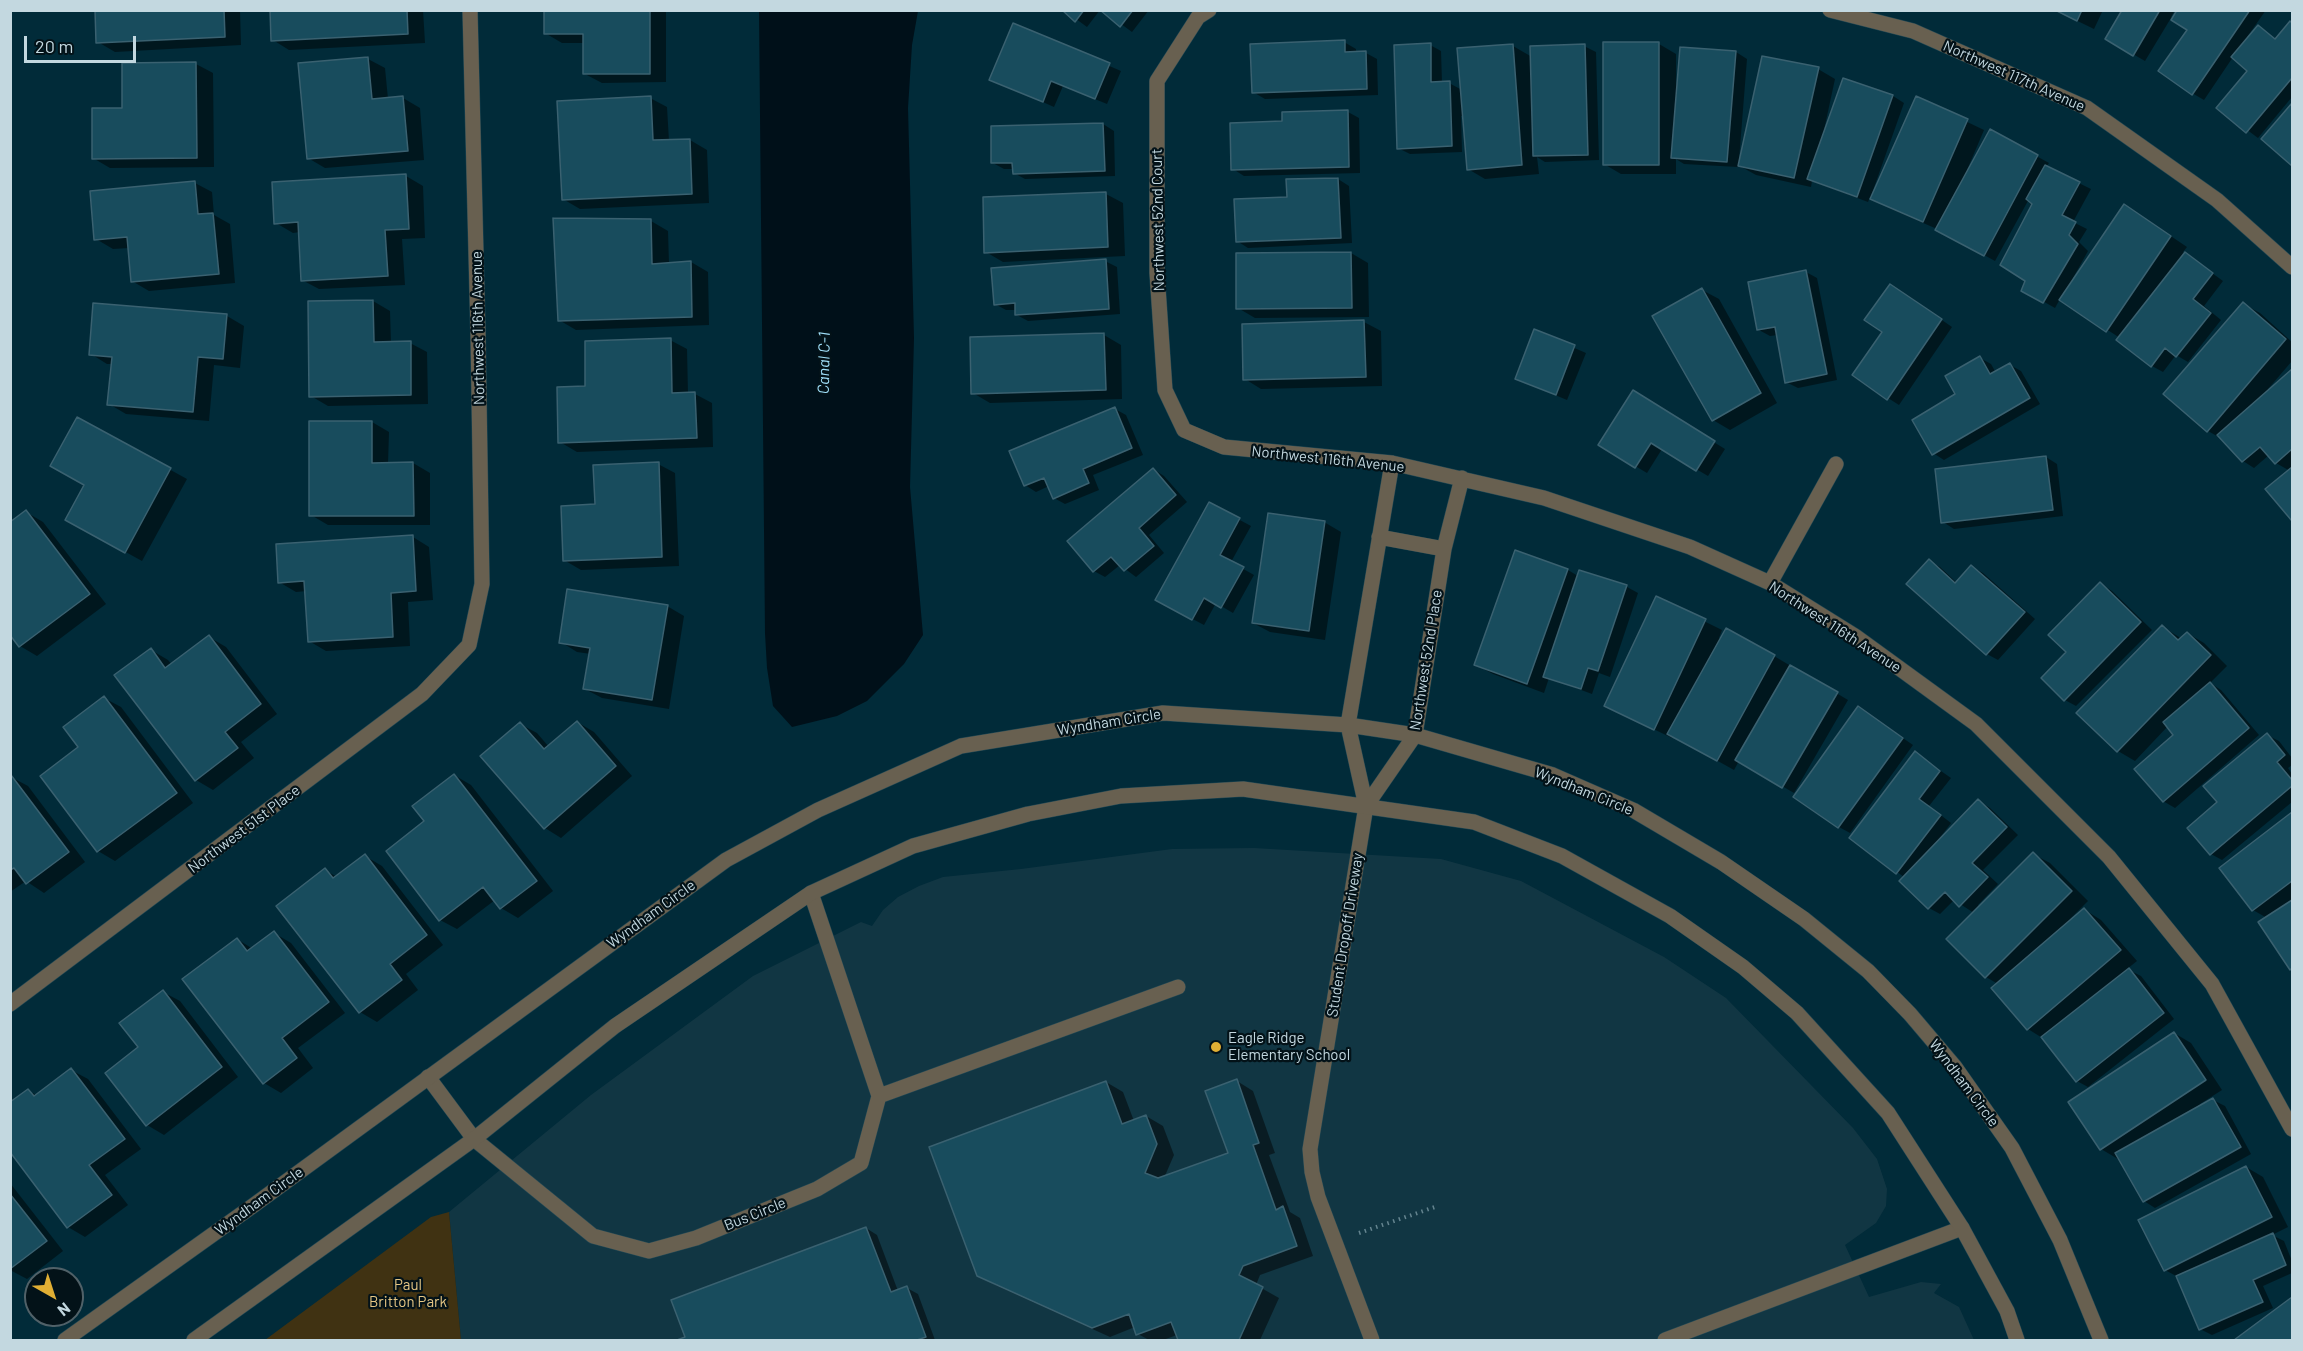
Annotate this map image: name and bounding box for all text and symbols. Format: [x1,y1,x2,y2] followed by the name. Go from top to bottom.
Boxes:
[27,24,140,62] scale bar
[35,35,73,57] text: 20 m
[1940,37,2088,115] street label: Northwest 117th Avenue
[1148,148,1168,292] street label: Northwest 52nd Court
[468,251,488,405] street label: Northwest 116th Avenue
[814,332,834,394] water label: Canal C-1
[1251,442,1405,476] street label: Northwest 116th Avenue
[1766,578,1904,676] street label: Northwest 116th Avenue
[1406,588,1446,732] street label: Northwest 52nd Place
[1056,705,1162,739] street label: Wyndham Circle
[1532,763,1636,819] street label: Wyndham Circle
[185,781,303,877] street label: Northwest 51st Place
[1323,852,1367,1018] street label: Student Dropoff Driveway
[603,876,699,952] street label: Wyndham Circle
[1228,1029,1350,1064] place label: Eagle Ridge Elementary School
[1925,1036,2003,1130] street label: Wyndham Circle
[1209,1040,1223,1054] marker: Eagle Ridge Elementary School
[211,1163,307,1239] street label: Wyndham Circle
[721,1193,789,1235] street label: Bus Circle
[24,1267,84,1327] north arrow
[369,1276,447,1311] park label: Paul Britton Park
[54,1299,75,1321] text: N

